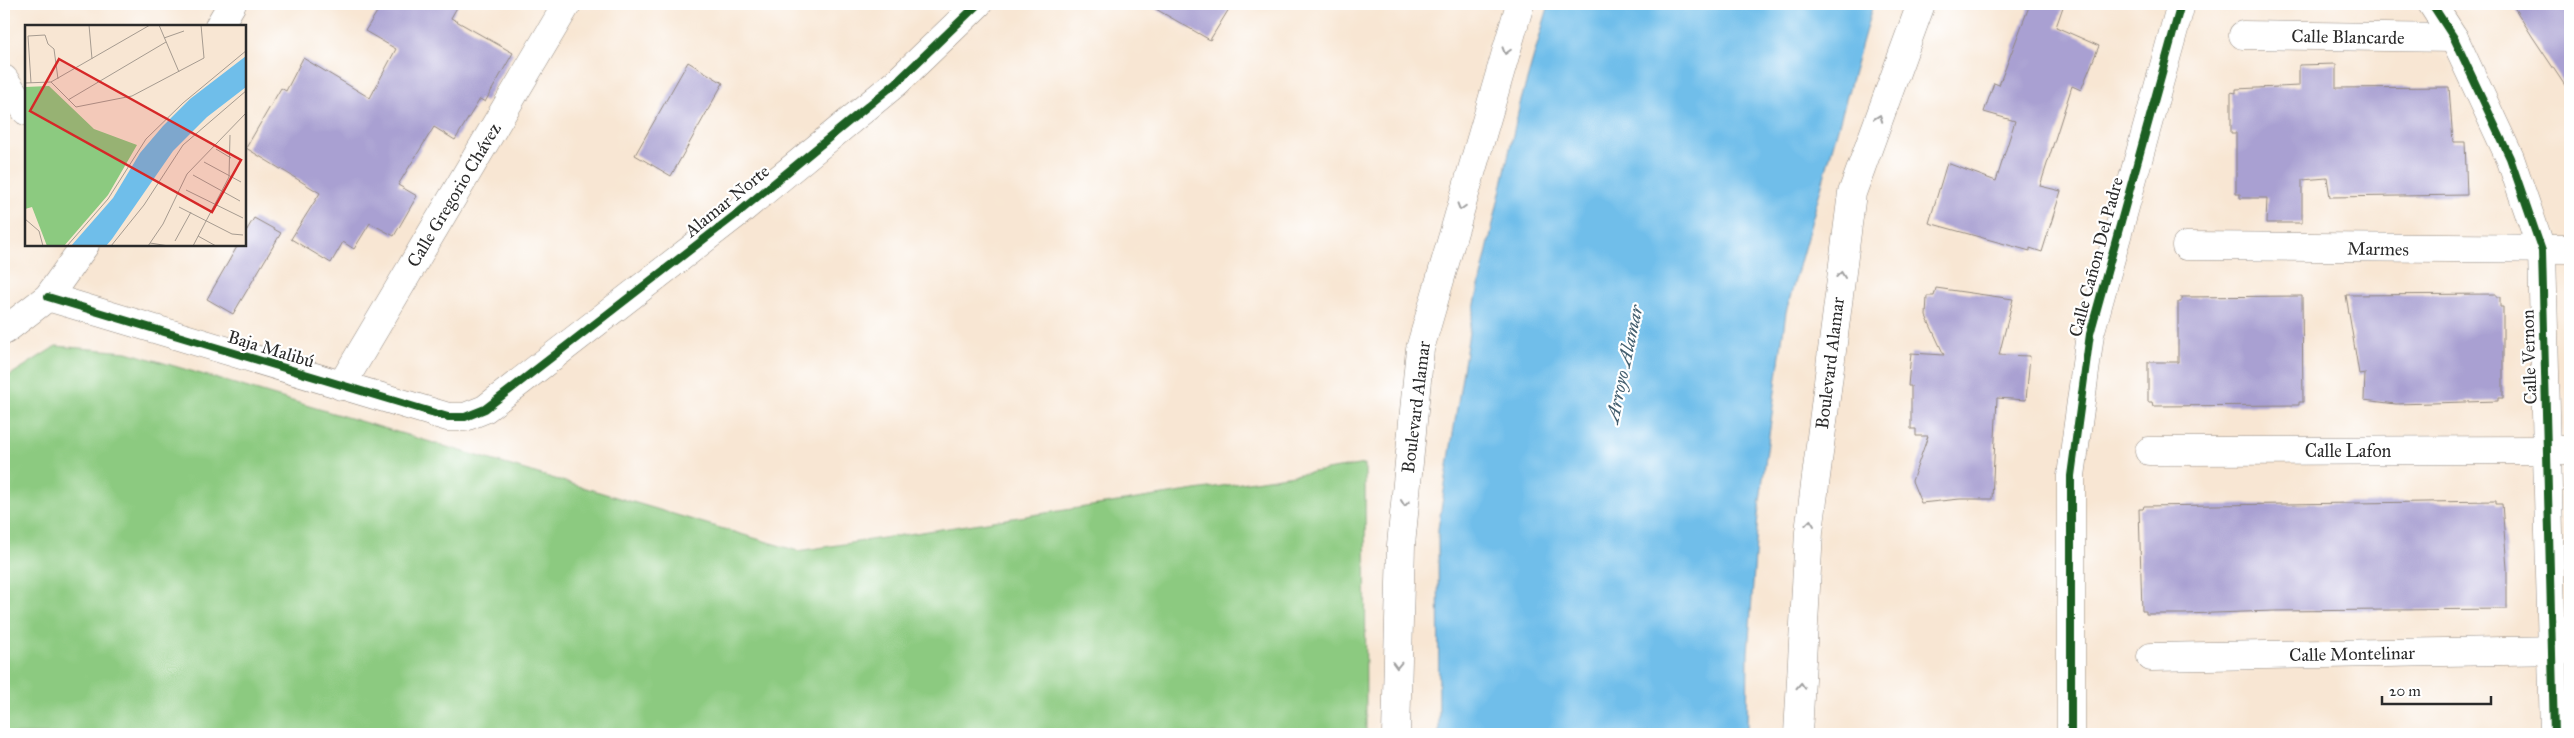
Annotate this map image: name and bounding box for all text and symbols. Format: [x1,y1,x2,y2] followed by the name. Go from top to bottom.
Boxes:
[25,25,246,246] inset map
[2291,25,2405,49] street label: Calle Blancarde
[1501,46,1512,55] one-way arrow
[1873,115,1883,123] one-way arrow
[402,119,507,272] street label: Calle Gregorio Chávez
[679,160,774,242] street label: Alamar Norte
[2064,175,2128,339] street label: Calle Cañon Del Padre
[1456,202,1467,211] one-way arrow
[2347,237,2409,261] street label: Marmes
[1835,271,1846,279] one-way arrow
[1811,296,1849,430] street label: Boulevard Alamar
[1600,302,1648,427] water label: Arroyo Alamar
[2516,309,2542,405] street label: Calle Vernon
[225,325,317,373] street label: Baja Malibú
[1397,340,1435,474] street label: Boulevard Alamar
[2305,440,2392,462] street label: Calle Lafon
[1400,499,1411,507] one-way arrow
[1804,519,1815,527] one-way arrow
[2289,642,2415,666] street label: Calle Montelinar
[1392,661,1403,669] one-way arrow
[2382,673,2490,705] scale bar
[1795,681,1806,689] one-way arrow
[2389,682,2421,700] text: 20 m

